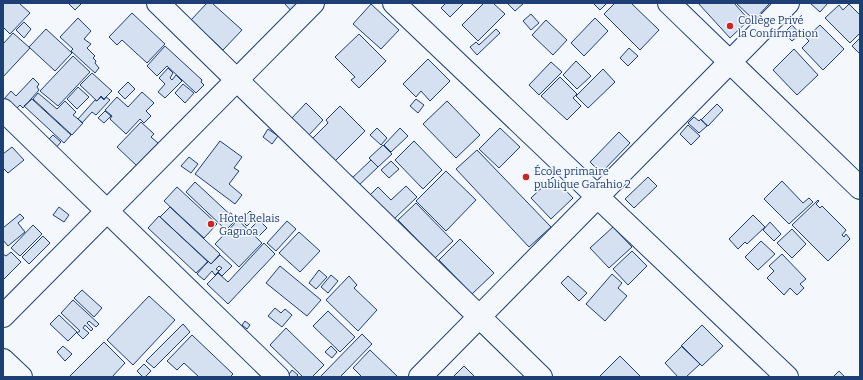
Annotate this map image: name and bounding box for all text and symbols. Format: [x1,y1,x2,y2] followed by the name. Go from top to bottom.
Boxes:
[738,14,818,40] place label: Collège Privé la Confirmation
[725,21,735,31] marker: Collège Privé la Confirmation
[534,164,631,191] place label: École primaire publique Garahio 2
[521,172,531,182] marker: École primaire publique Garahio 2
[219,212,280,238] place label: Hôtel Relais Gagnoa
[206,219,216,229] marker: Hôtel Relais Gagnoa

